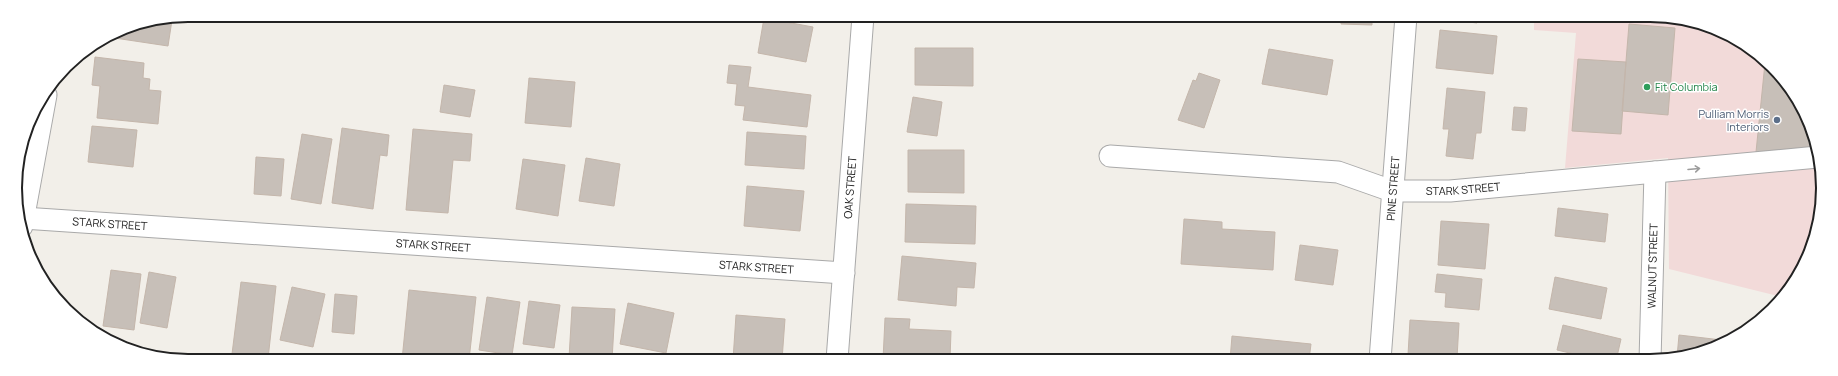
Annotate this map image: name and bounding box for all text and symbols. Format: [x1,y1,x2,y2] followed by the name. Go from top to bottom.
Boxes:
[1655,79,1718,94] place label: Fit Columbia
[1642,82,1652,92] marker: Fit Columbia
[1698,106,1769,134] place label: Pulliam Morris Interiors
[1772,115,1782,125] marker: Pulliam Morris Interiors
[840,155,859,219] street label: OAK STREET
[1383,155,1402,221] street label: PINE STREET
[1687,165,1700,172] one-way arrow
[1426,178,1502,198] street label: STARK STREET
[72,213,148,233] street label: STARK STREET
[1643,223,1661,309] street label: WALNUT STREET
[395,235,471,255] street label: STARK STREET
[718,257,795,277] street label: STARK STREET

